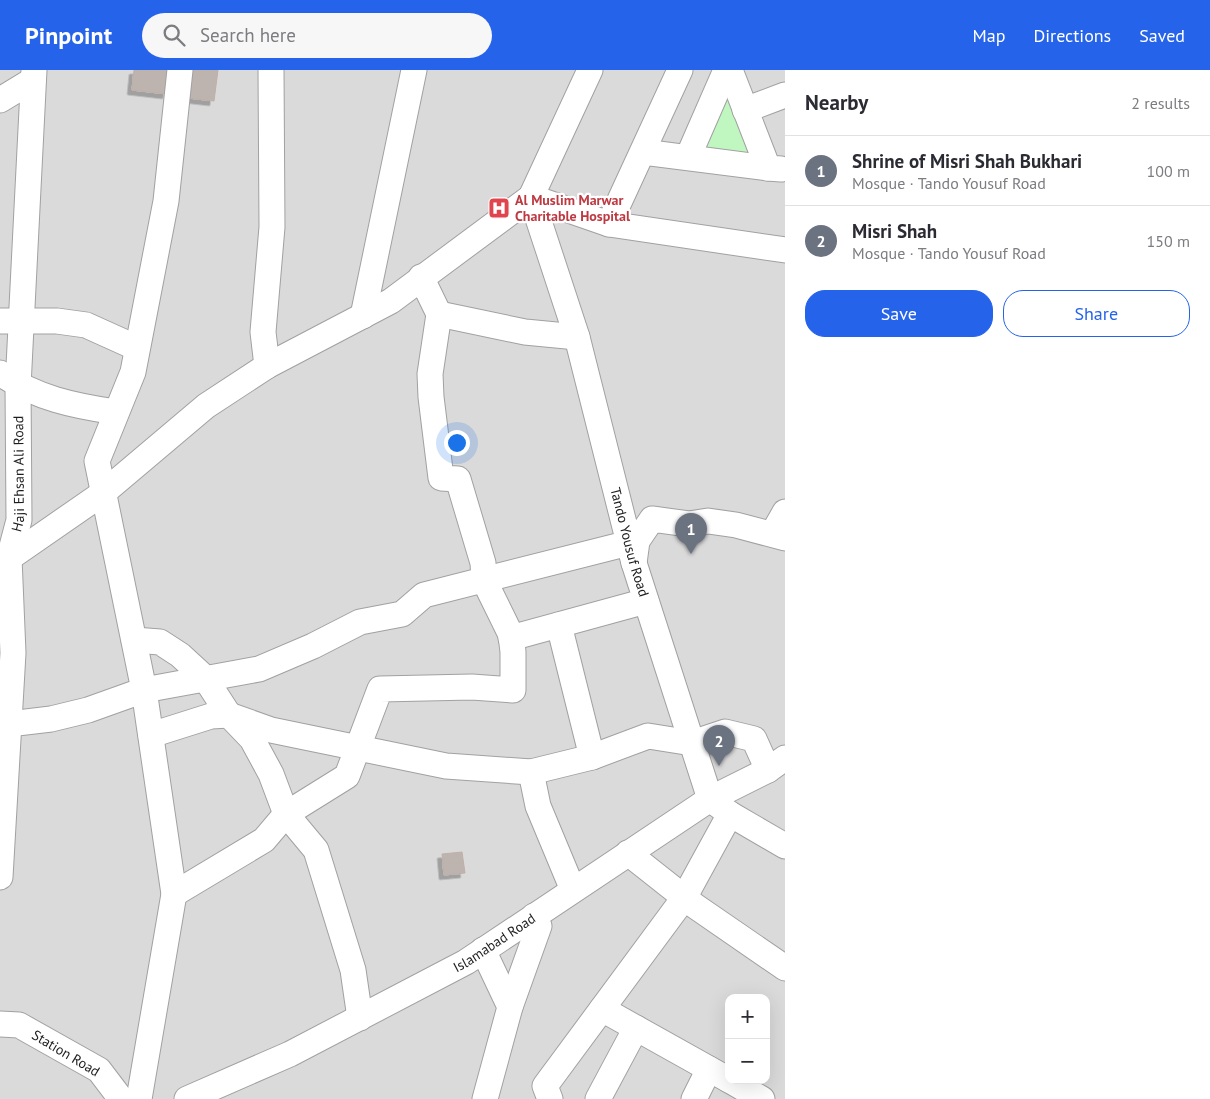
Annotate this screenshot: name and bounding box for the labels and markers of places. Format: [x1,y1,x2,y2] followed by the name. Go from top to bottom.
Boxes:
[515,191,631,225] place label: Al Muslim Marwar Charitable Hospital
[487,196,511,220] hospital icon: Al Muslim Marwar Charitable Hospital
[675,513,707,554] pin: 1
[703,725,735,766] pin: 2

